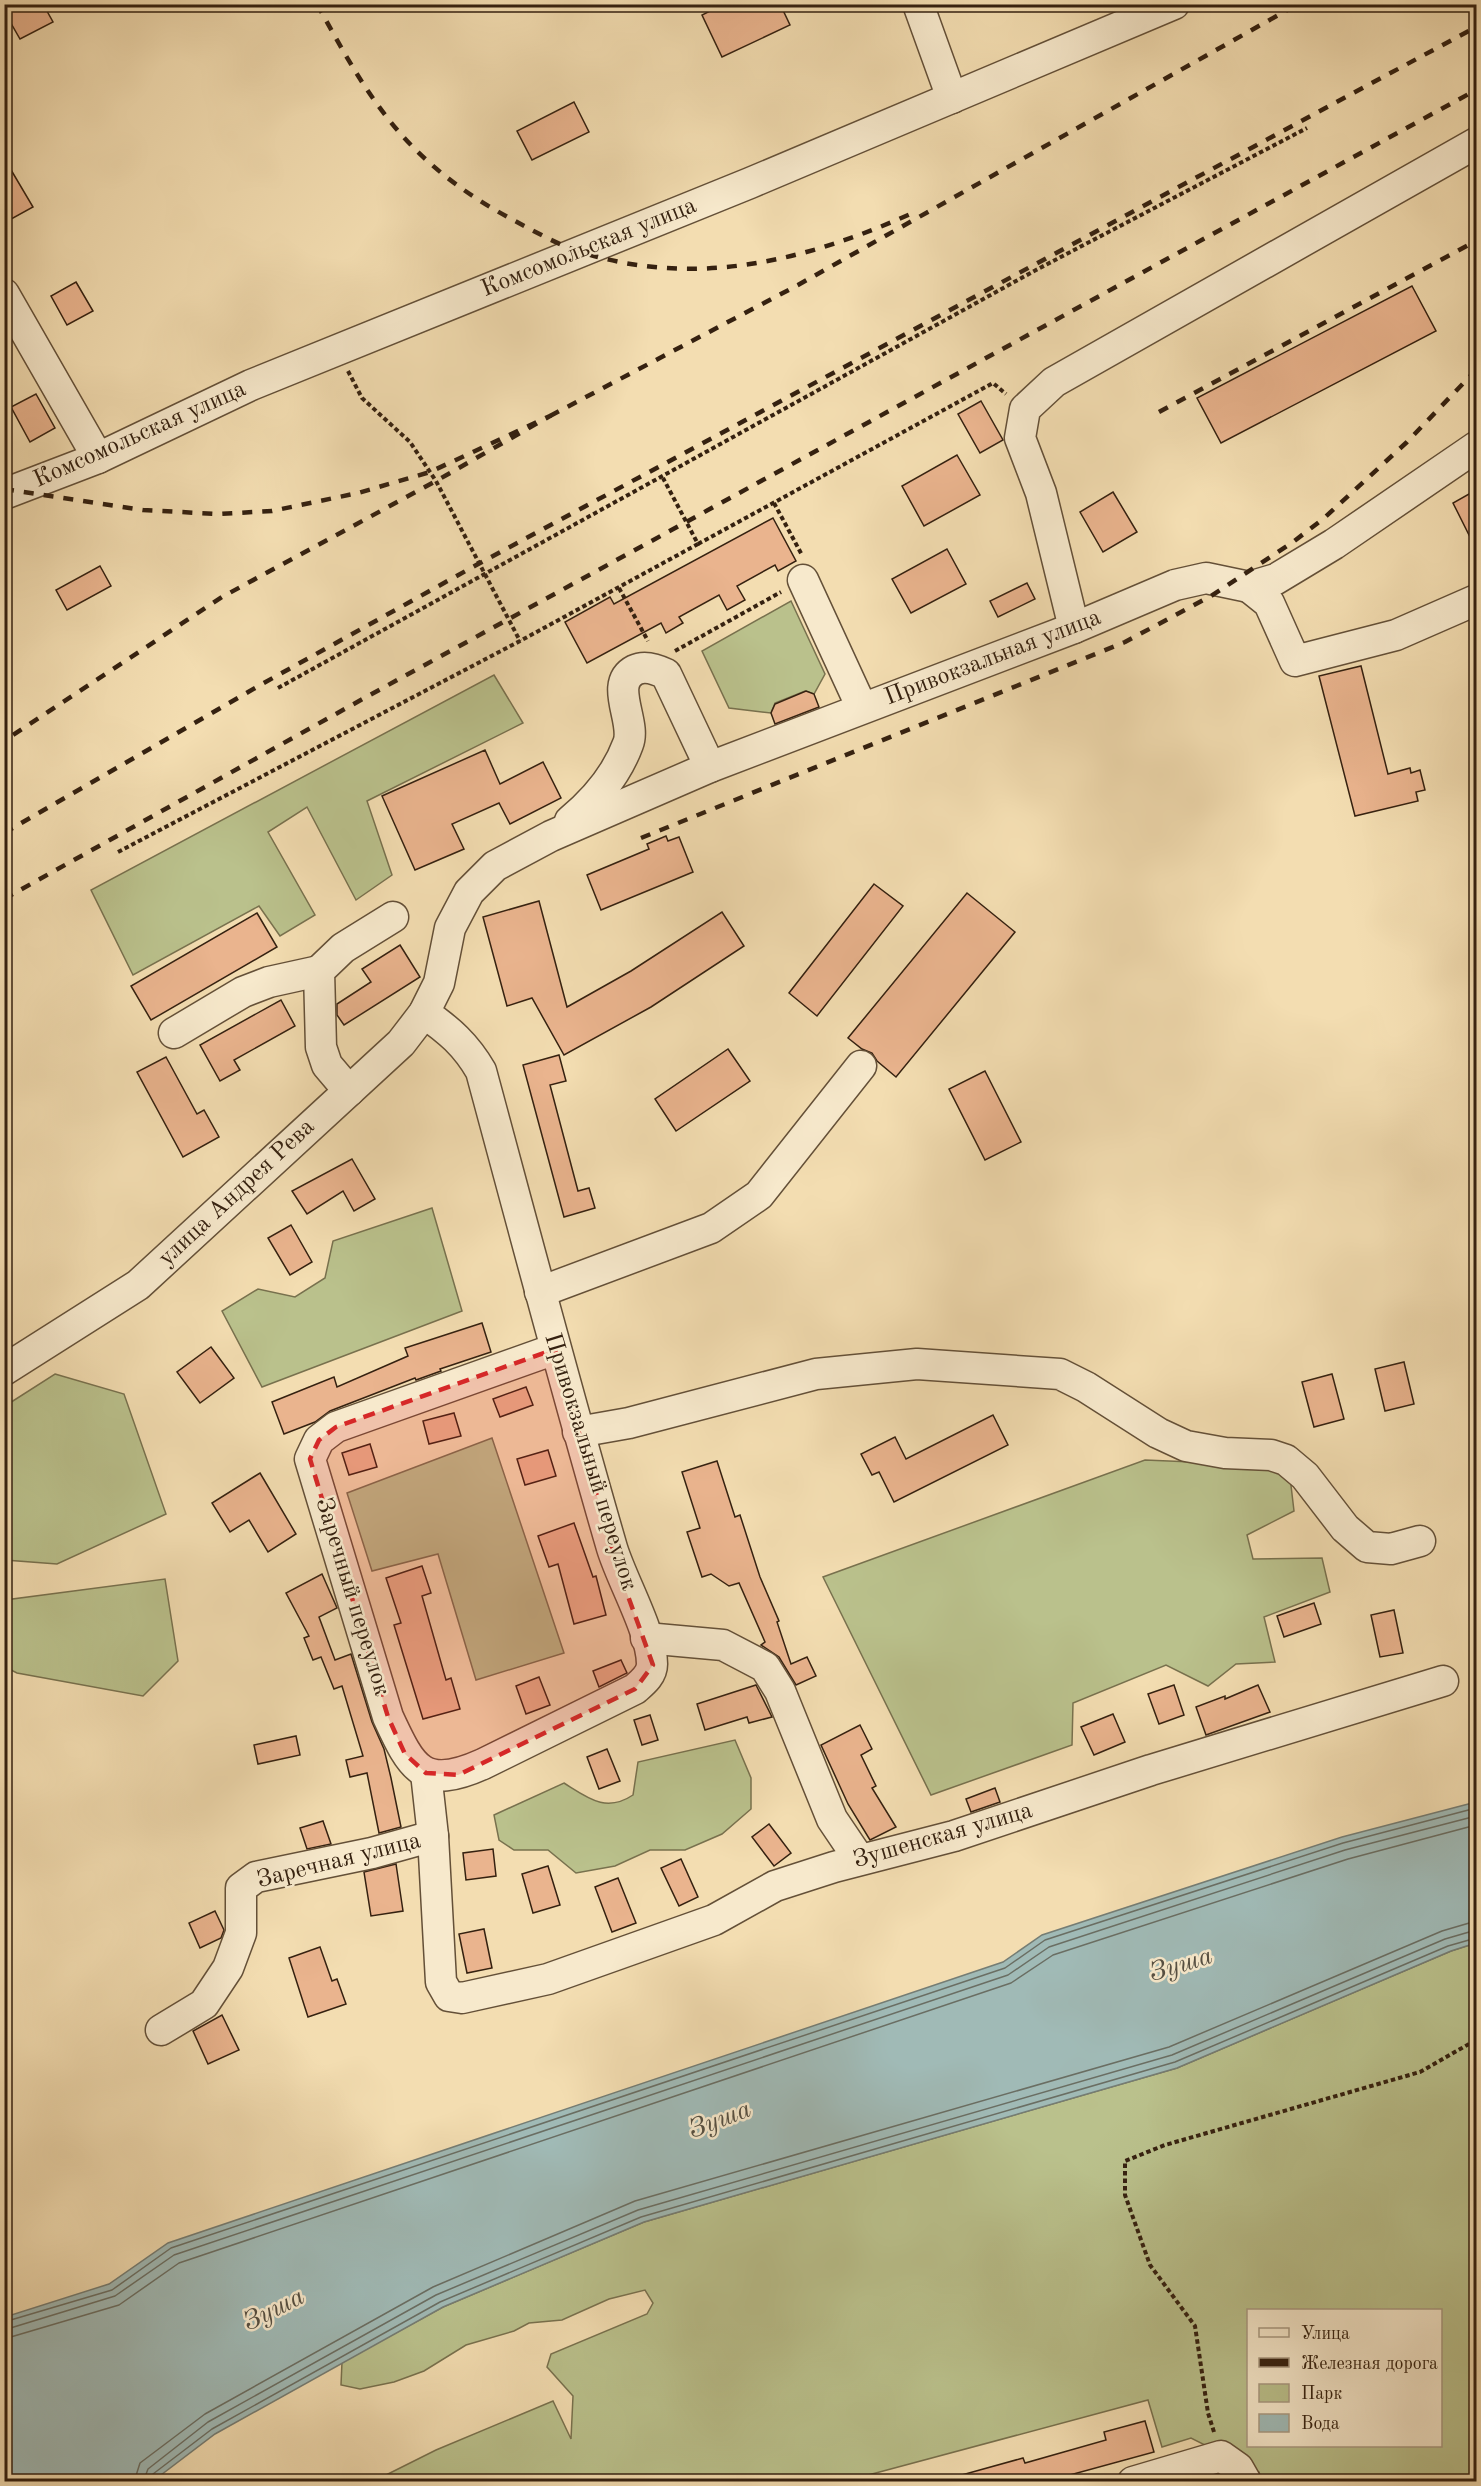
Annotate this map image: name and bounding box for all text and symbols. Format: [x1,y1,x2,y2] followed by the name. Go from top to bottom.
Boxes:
[478,194,700,302] street label: Комсомольская улица
[30,377,250,493] street label: Комсомольская улица
[882,606,1105,710] street label: Привокзальная улица
[154,1115,320,1271] street label: улица Андрея Рева
[539,1330,641,1594] street label: Привокзальный переулок
[310,1495,394,1699] street label: Заречный переулок
[851,1799,1035,1873] street label: Зушенская улица
[255,1829,423,1893] street label: Заречная улица
[1146,1943,1216,1987] water label: Зуша
[685,2096,755,2144] water label: Зуша
[239,2284,309,2336] water label: Зуша
[1247,2309,1442,2447] legend
[1301,2325,1350,2343] text: Улица
[1301,2355,1438,2373] text: Железная дорога
[1301,2385,1342,2403] text: Парк
[1301,2415,1340,2433] text: Вода

